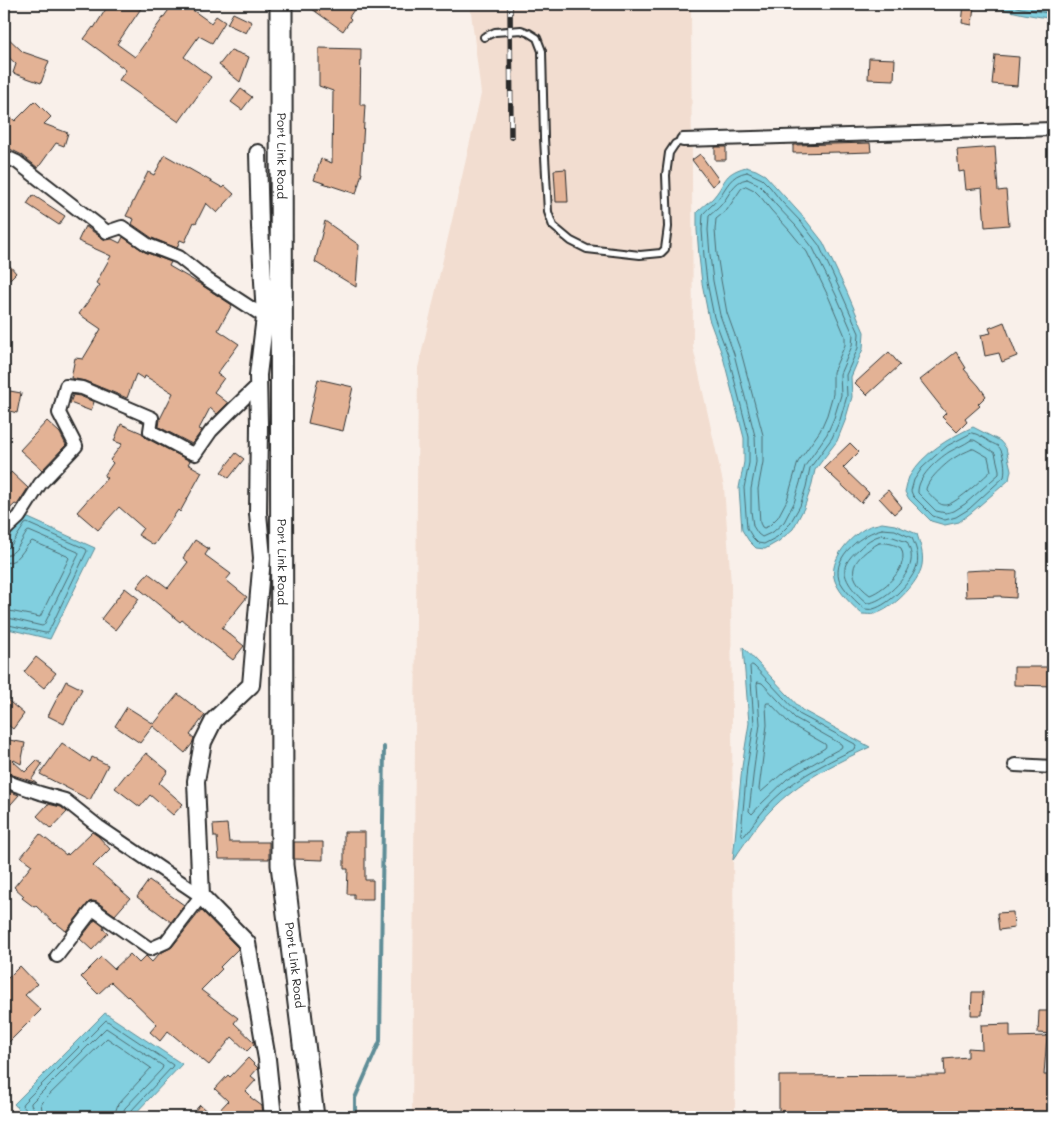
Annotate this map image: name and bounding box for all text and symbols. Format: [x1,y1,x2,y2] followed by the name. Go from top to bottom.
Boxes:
[274,113,290,200] street label: Port Link Road
[275,519,291,606] street label: Port Link Road
[282,921,309,1009] street label: Port Link Road

